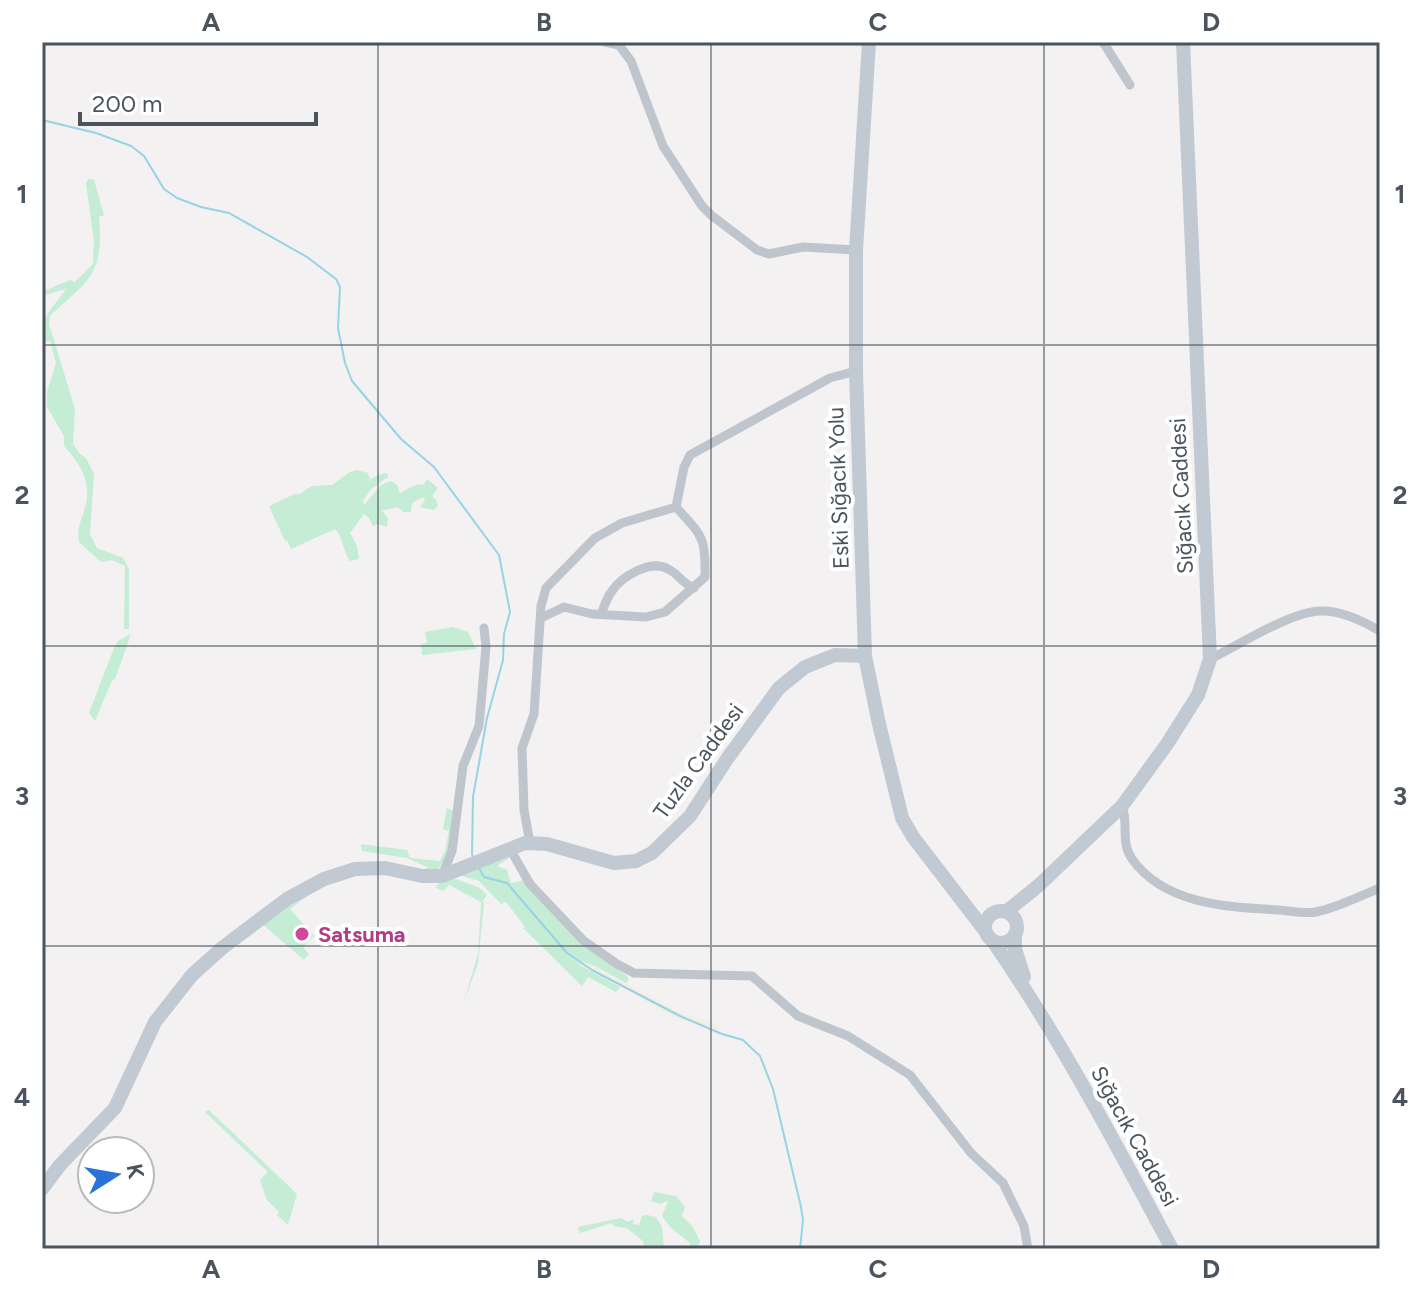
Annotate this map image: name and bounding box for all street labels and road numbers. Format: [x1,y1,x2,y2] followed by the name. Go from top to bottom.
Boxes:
[822,406,855,569] street label: Eski Sığacık Yolu
[1164,417,1199,575] street label: Sığacık Caddesi
[648,698,749,824] street label: Tuzla Caddesi
[1085,1061,1184,1211] street label: Sığacık Caddesi

